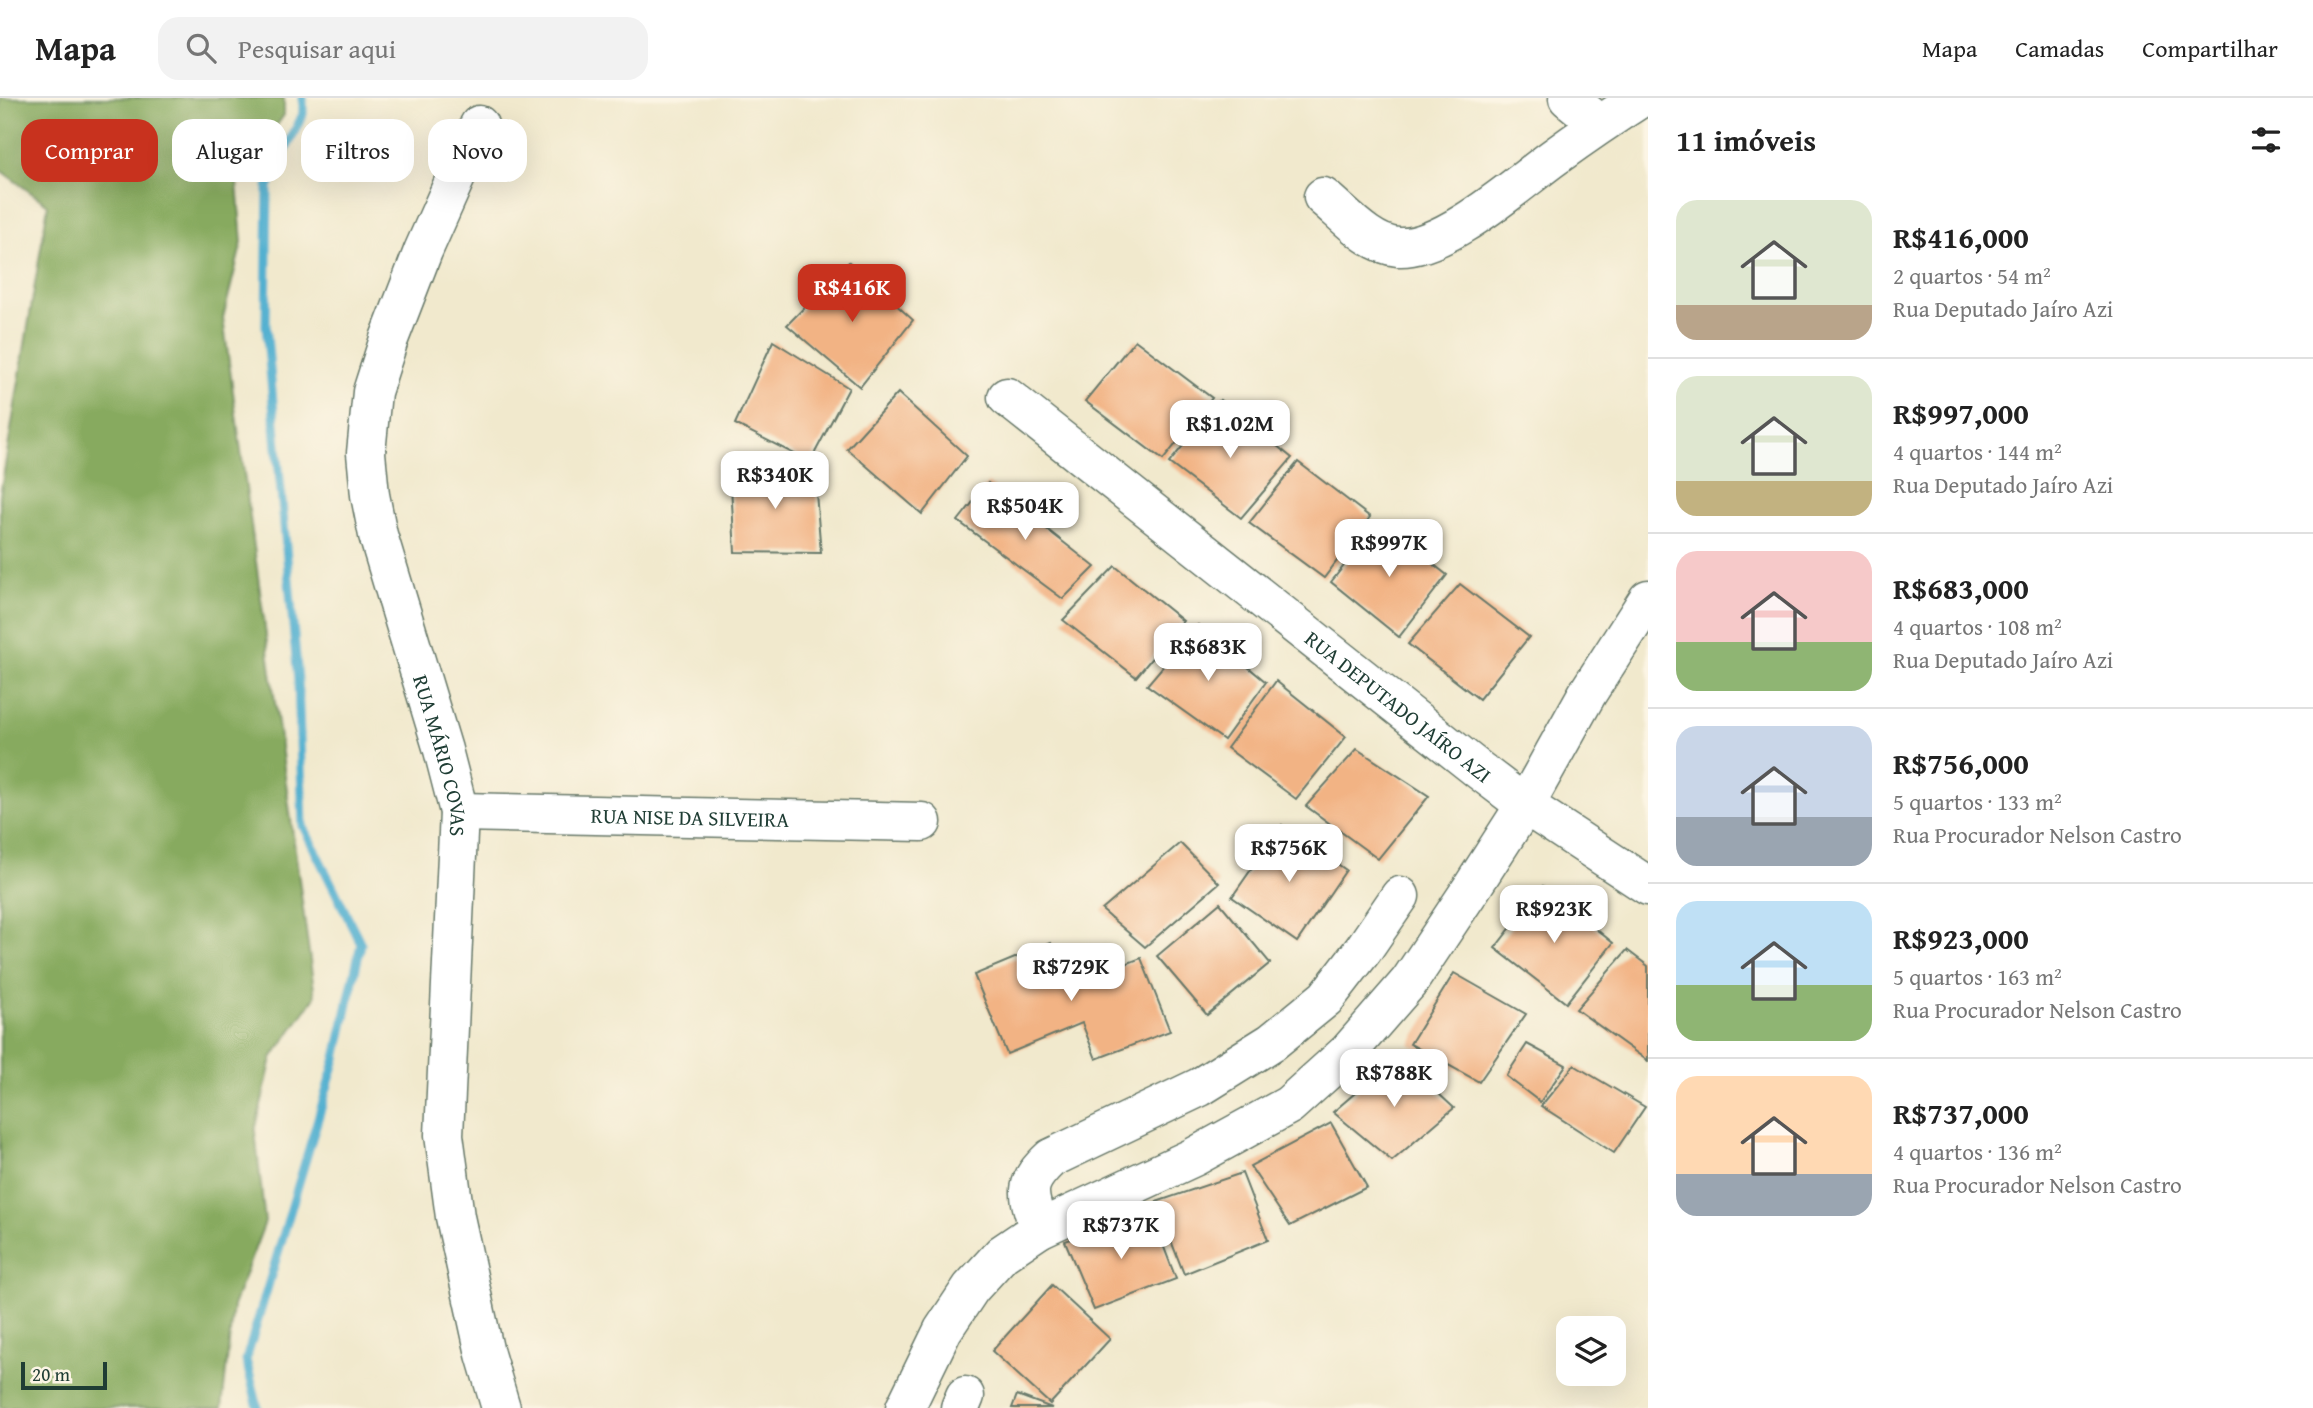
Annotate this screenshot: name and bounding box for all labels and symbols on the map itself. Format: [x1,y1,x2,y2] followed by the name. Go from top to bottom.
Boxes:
[795,264,909,324] pin: R$416K
[1165,400,1295,460] pin: R$1.02M
[718,452,832,511] pin: R$340K
[968,482,1082,542] pin: R$504K
[1332,519,1446,579] pin: R$997K
[1299,623,1498,790] street label: RUA DEPUTADO JAÍRO AZI
[1151,624,1265,683] pin: R$683K
[406,671,475,837] street label: RUA MÁRIO COVAS
[590,799,790,835] street label: RUA NISE DA SILVEIRA
[1232,824,1346,884] pin: R$756K
[1497,886,1611,945] pin: R$923K
[1014,944,1128,1003] pin: R$729K
[1337,1049,1451,1109] pin: R$788K
[1064,1202,1178,1261] pin: R$737K
[21,1359,107,1391] scale bar

